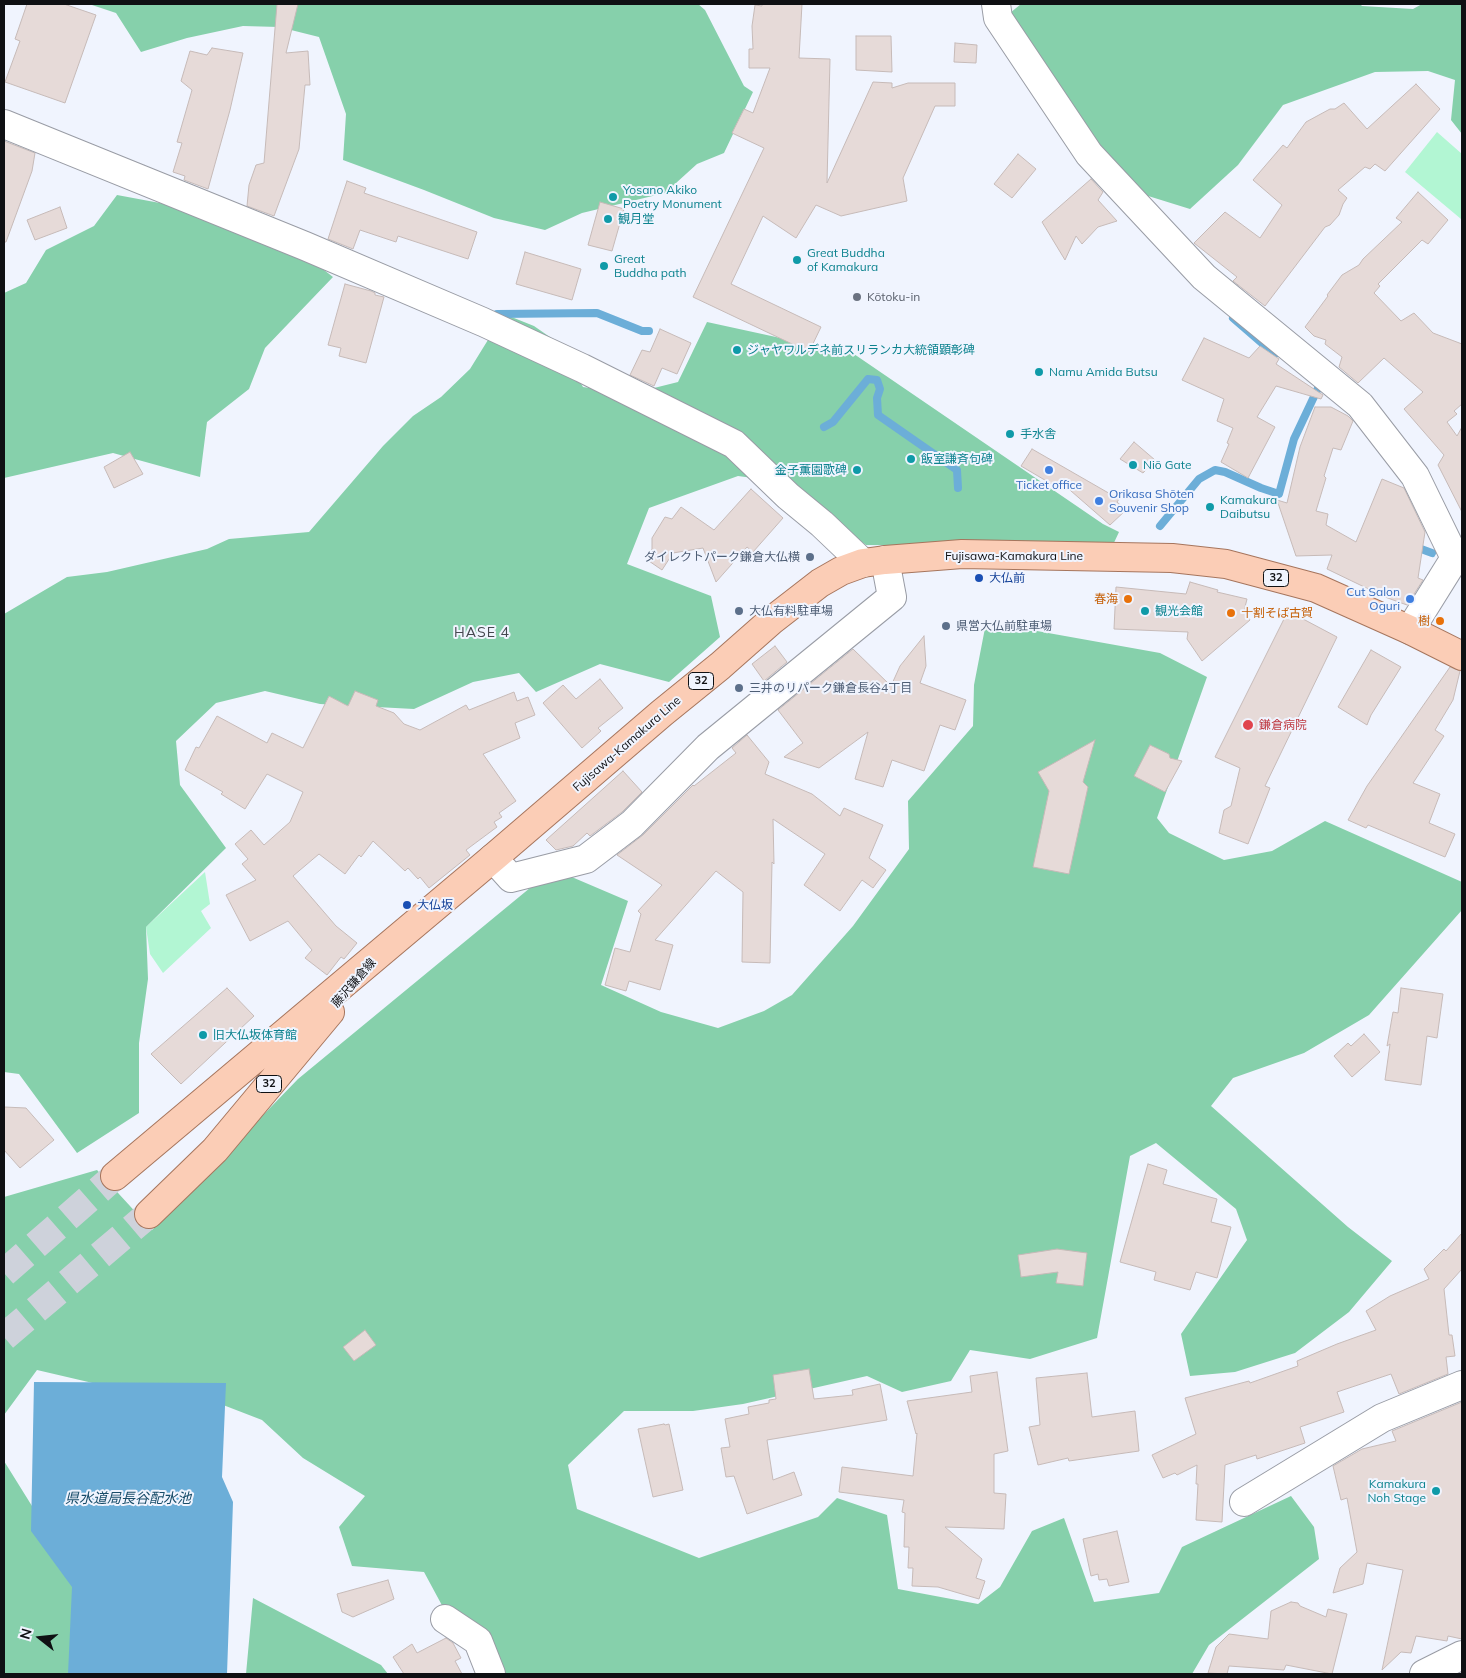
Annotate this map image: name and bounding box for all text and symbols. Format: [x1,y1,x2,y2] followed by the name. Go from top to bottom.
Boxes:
[623,183,722,211] place label: Yosano Akiko Poetry Monument
[607,191,619,203] marker: Yosano Akiko Poetry Monument
[618,212,654,226] place label: 観月堂
[602,213,614,225] marker: 観月堂
[807,246,885,274] place label: Great Buddha of Kamakura
[614,252,686,280] place label: Great Buddha path
[791,254,803,266] marker: Great Buddha of Kamakura
[598,260,610,272] marker: Great Buddha path
[867,290,920,304] place label: Kōtoku-in
[851,291,863,303] marker: Kōtoku-in
[747,343,975,357] place label: ジャヤワルデネ前スリランカ大統領顕彰碑
[731,344,743,356] marker: ジャヤワルデネ前スリランカ大統領顕彰碑
[1049,365,1158,379] place label: Namu Amida Butsu
[1033,366,1045,378] marker: Namu Amida Butsu
[1020,427,1056,441] place label: 手水舎
[1004,428,1016,440] marker: 手水舎
[921,452,993,466] place label: 飯室謙斉句碑
[905,453,917,465] marker: 飯室謙斉句碑
[1143,458,1191,472] place label: Niō Gate
[1127,459,1139,471] marker: Niō Gate
[775,463,847,477] place label: 金子薫園歌碑
[851,464,863,476] marker: 金子薫園歌碑
[1043,464,1055,476] marker: Ticket office
[1016,478,1082,492] place label: Ticket office
[1109,487,1194,515] place label: Orikasa Shōten Souvenir Shop
[1220,493,1277,521] place label: Kamakura Daibutsu
[1093,495,1105,507] marker: Orikasa Shōten Souvenir Shop
[1204,501,1216,513] marker: Kamakura Daibutsu
[945,549,1083,563] street label: Fujisawa-Kamakura Line
[644,550,800,564] place label: ダイレクトパーク鎌倉大仏横
[804,551,816,563] marker: ダイレクトパーク鎌倉大仏横
[1264,570,1288,586] road number: 32
[989,571,1025,585] place label: 大仏前
[973,572,985,584] marker: 大仏前
[1346,585,1400,613] place label: Cut Salon Oguri
[1094,592,1118,606] place label: 春海
[1122,593,1134,605] marker: 春海
[1404,593,1416,605] marker: Cut Salon Oguri
[749,604,833,618] place label: 大仏有料駐車場
[1155,604,1203,618] place label: 観光会館
[733,605,745,617] marker: 大仏有料駐車場
[1139,605,1151,617] marker: 観光会館
[1241,606,1313,620] place label: 十割そば古賀
[1225,607,1237,619] marker: 十割そば古賀
[1418,614,1430,628] place label: 樹
[1434,615,1446,627] marker: 樹
[956,619,1052,633] place label: 県営大仏前駐車場
[940,620,952,632] marker: 県営大仏前駐車場
[453,625,511,641] district label: HASE 4
[688,672,714,689] road number: 32
[749,681,912,695] place label: 三井のリパーク鎌倉長谷4丁目
[733,682,745,694] marker: 三井のリパーク鎌倉長谷4丁目
[570,693,684,795] street label: Fujisawa-Kamakura Line
[1241,718,1255,732] marker: 鎌倉病院
[1259,718,1307,732] place label: 鎌倉病院
[417,898,453,912] place label: 大仏坂
[401,899,413,911] marker: 大仏坂
[329,956,379,1010] street label: 藤沢鎌倉線
[213,1028,297,1042] place label: 旧大仏坂体育館
[197,1029,209,1041] marker: 旧大仏坂体育館
[256,1076,282,1092] road number: 32
[1367,1477,1426,1505] place label: Kamakura Noh Stage
[1430,1485,1442,1497] marker: Kamakura Noh Stage
[65,1491,191,1507] water label: 県水道局長谷配水池
[15,1613,65,1663] north arrow
[15,1626,36,1641] text: N

